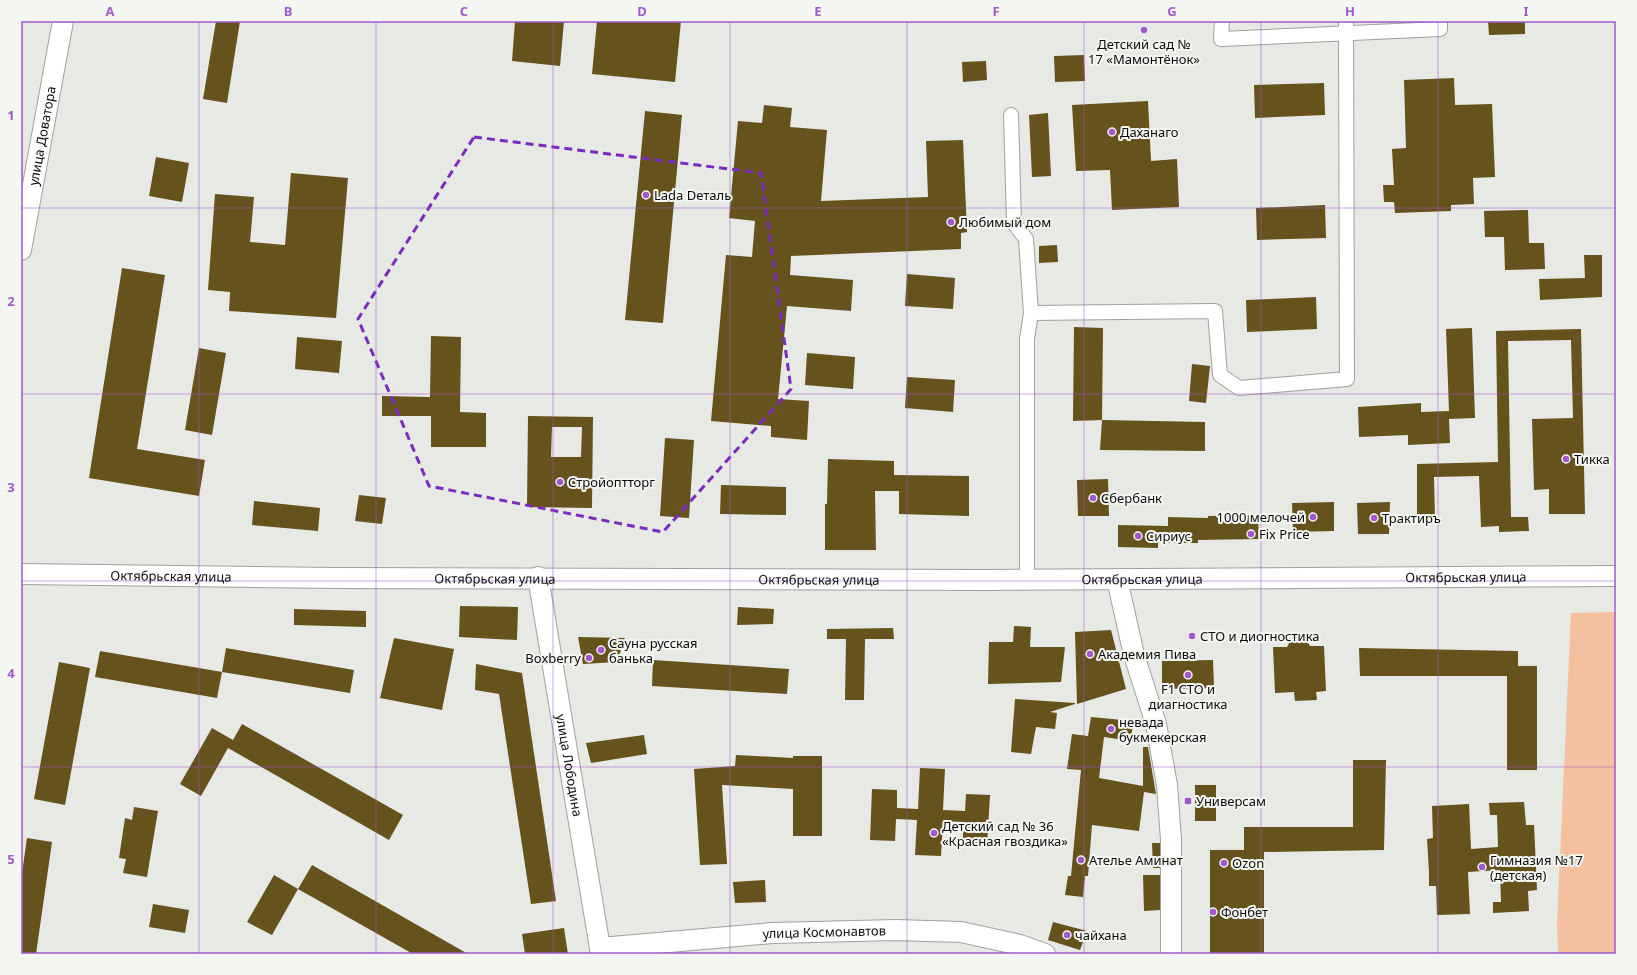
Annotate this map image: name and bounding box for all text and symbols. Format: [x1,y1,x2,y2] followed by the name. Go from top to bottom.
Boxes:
[106,2,115,20] text: A
[284,2,292,20] text: B
[460,2,468,20] text: C
[637,2,647,20] text: D
[814,2,822,20] text: E
[992,2,1000,20] text: F
[1167,2,1177,20] text: G
[1345,2,1355,20] text: H
[1523,2,1529,20] text: I
[1139,25,1149,35] marker: Детский сад № 17 «Мамонтёнок»
[1088,35,1200,68] place label: Детский сад № 17 «Мамонтёнок»
[24,85,60,187] street label: улица Доватора
[7,106,15,124] text: 1
[1120,123,1179,141] place label: Даханаго
[1107,127,1117,137] marker: Даханаго
[654,186,731,204] place label: Lada Dеталь
[641,190,651,200] marker: Lada Dеталь
[959,213,1051,231] place label: Любимый дом
[946,217,956,227] marker: Любимый дом
[7,292,15,310] text: 2
[1574,450,1610,468] place label: Тикка
[1561,454,1571,464] marker: Тикка
[568,473,655,491] place label: Стройоптторг
[555,477,565,487] marker: Стройоптторг
[7,478,15,496] text: 3
[1101,489,1162,507] place label: Сбербанк
[1088,493,1098,503] marker: Сбербанк
[1217,508,1305,526] place label: 1000 мелочей
[1382,509,1441,527] place label: Трактиръ
[1308,512,1318,522] marker: 1000 мелочей
[1369,513,1379,523] marker: Трактиръ
[1259,525,1310,543] place label: Fix Price
[1146,527,1191,545] place label: Сириус
[1246,529,1256,539] marker: Fix Price
[1133,531,1143,541] marker: Сириус
[110,566,232,586] street label: Октябрьская улица
[1405,568,1527,586] street label: Октябрьская улица
[434,569,556,588] street label: Октябрьская улица
[758,570,880,589] street label: Октябрьская улица
[1081,570,1203,588] street label: Октябрьская улица
[1200,627,1320,645] place label: СТО и диогностика
[1187,631,1197,641] marker: СТО и диогностика
[609,634,697,667] place label: Сауна русская банька
[596,645,606,655] marker: Сауна русская банька
[1098,645,1196,663] place label: Академия Пива
[525,649,581,667] place label: Boxberry
[1085,649,1095,659] marker: Академия Пива
[584,653,594,663] marker: Boxberry
[7,664,15,682] text: 4
[1183,670,1193,680] marker: F1 СТО и диагностика
[1149,680,1228,713] place label: F1 СТО и диагностика
[552,713,587,818] street label: улица Лободина
[1119,713,1207,746] place label: невада букмекерская
[1106,724,1116,734] marker: невада букмекерская
[1196,792,1266,810] place label: Универсам
[1183,796,1193,806] marker: Универсам
[942,817,1068,850] place label: Детский сад № 36 «Красная гвоздика»
[929,828,939,838] marker: Детский сад № 36 «Красная гвоздика»
[7,850,15,868] text: 5
[1089,851,1183,869] place label: Ателье Аминат
[1490,851,1583,884] place label: Гимназия №17 (детская)
[1232,854,1264,872] place label: Ozon
[1076,855,1086,865] marker: Ателье Аминат
[1219,858,1229,868] marker: Ozon
[1477,862,1487,872] marker: Гимназия №17 (детская)
[1221,903,1268,921] place label: Фонбет
[1208,907,1218,917] marker: Фонбет
[762,921,886,943] street label: улица Космонавтов
[1075,926,1127,944] place label: чайхана
[1062,930,1072,940] marker: чайхана

